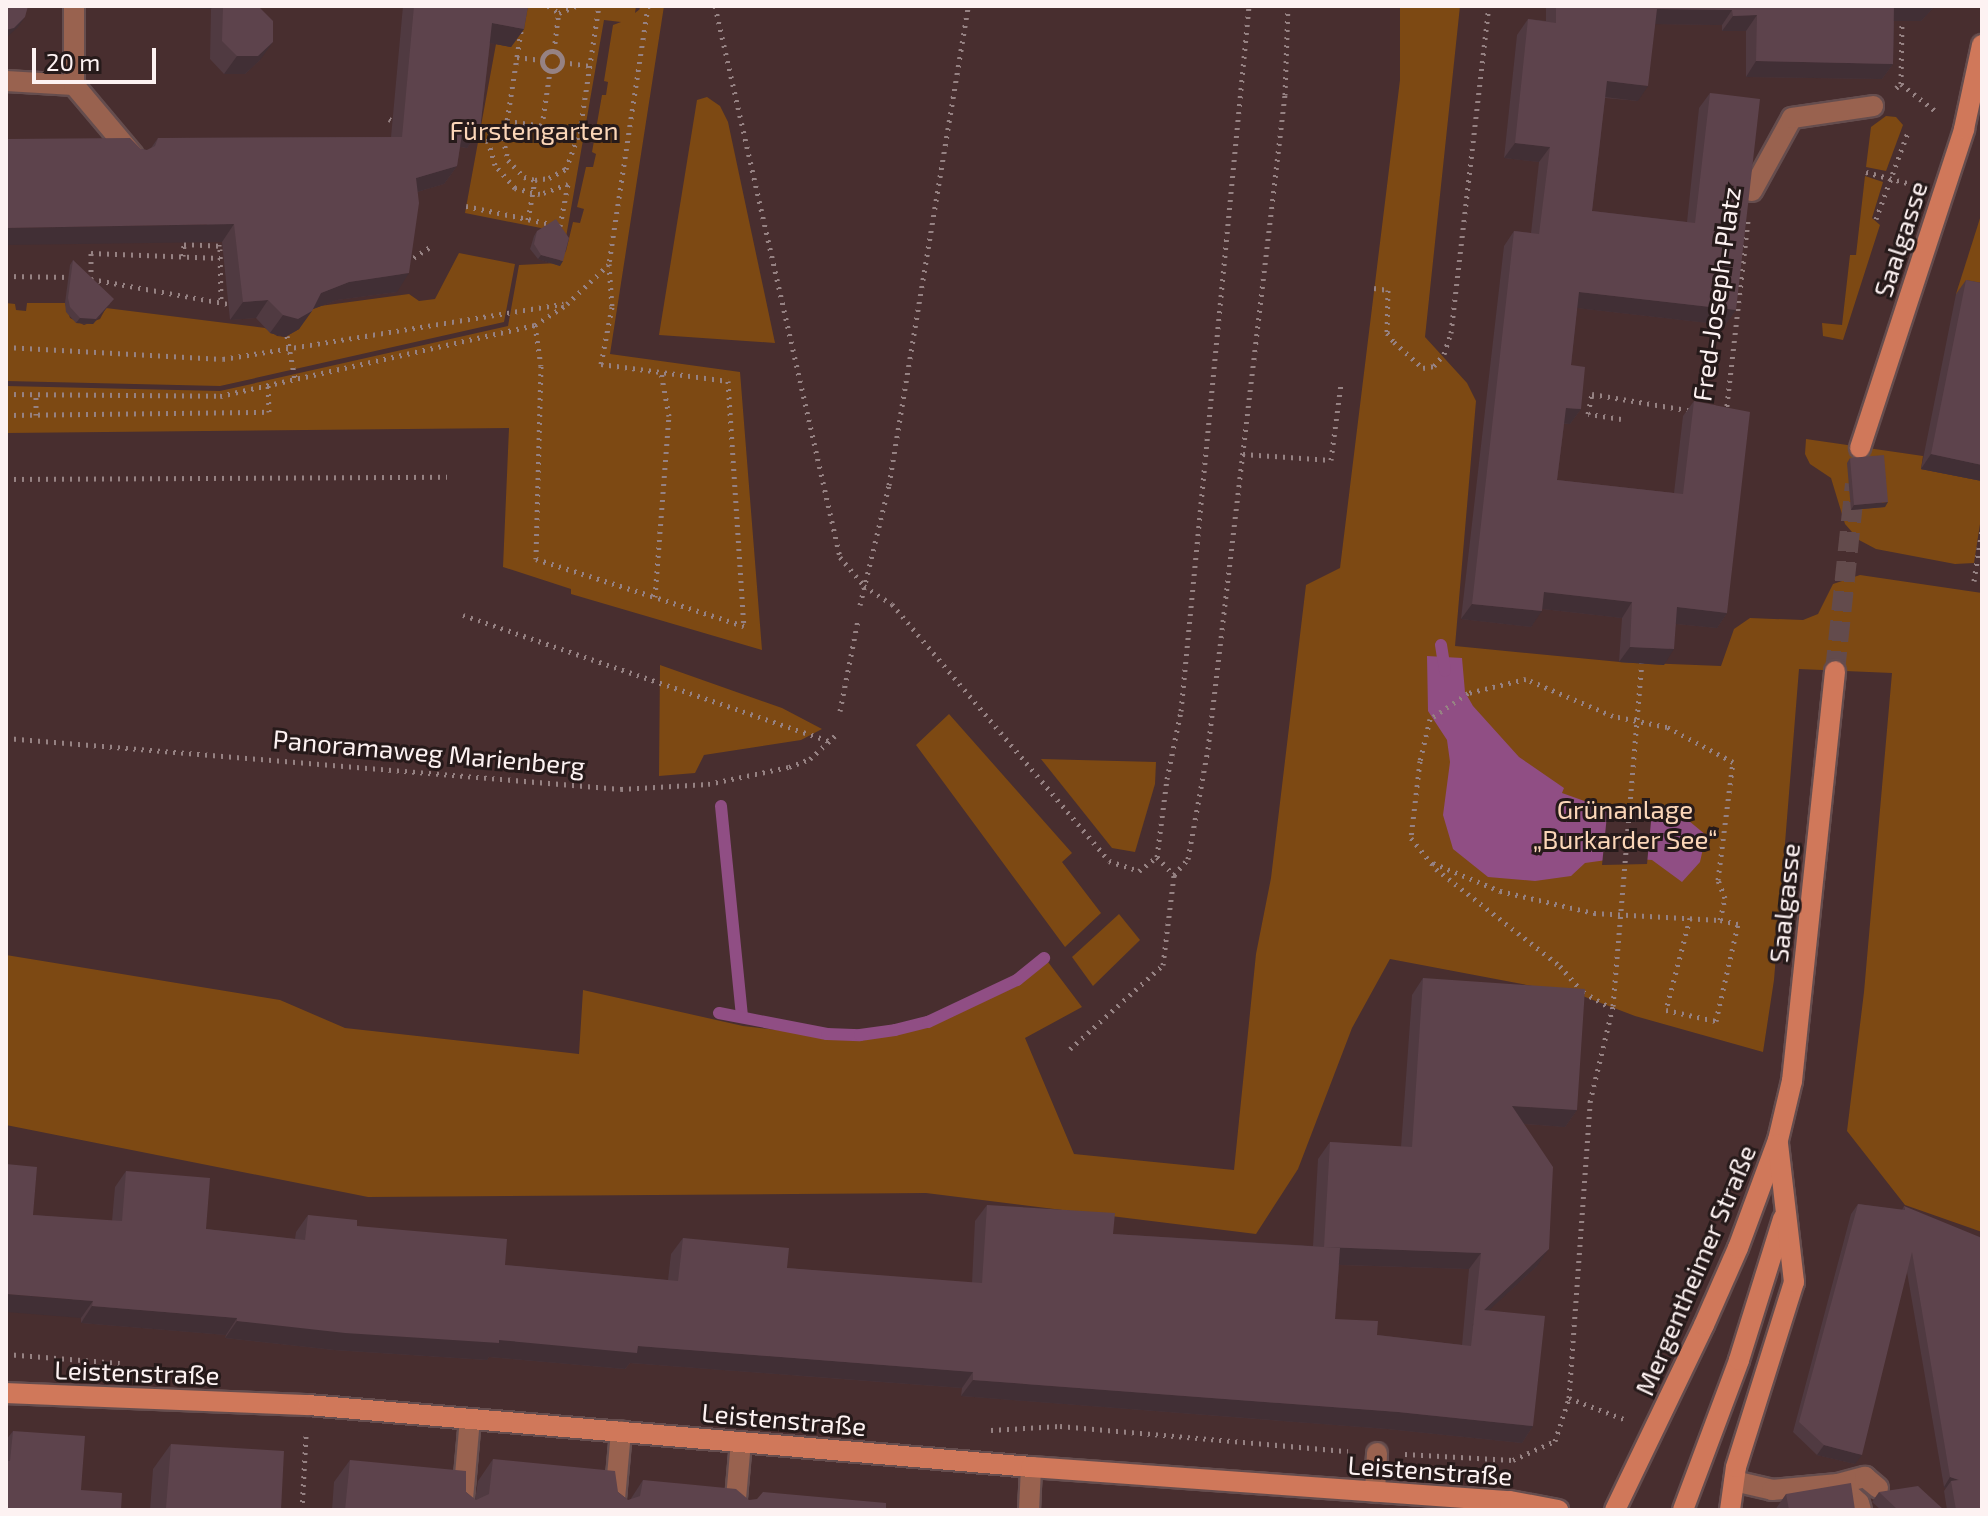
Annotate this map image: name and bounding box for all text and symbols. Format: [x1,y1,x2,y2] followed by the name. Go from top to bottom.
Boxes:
[36,32,160,82] scale bar
[46,47,100,76] text: 20 m
[449,114,619,146] park label: Fürstengarten
[1867,177,1933,301] street label: Saalgasse
[1685,185,1747,403] street label: Fred-Joseph-Platz
[272,723,586,781] street label: Panoramaweg Marienberg
[1532,793,1718,854] park label: Grünanlage „Burkarder See“
[1762,842,1806,964] street label: Saalgasse
[1628,1140,1762,1400] street label: Mergentheimer Straße
[54,1354,220,1390] street label: Leistenstraße
[700,1396,868,1442] street label: Leistenstraße
[1346,1449,1514,1491] street label: Leistenstraße

